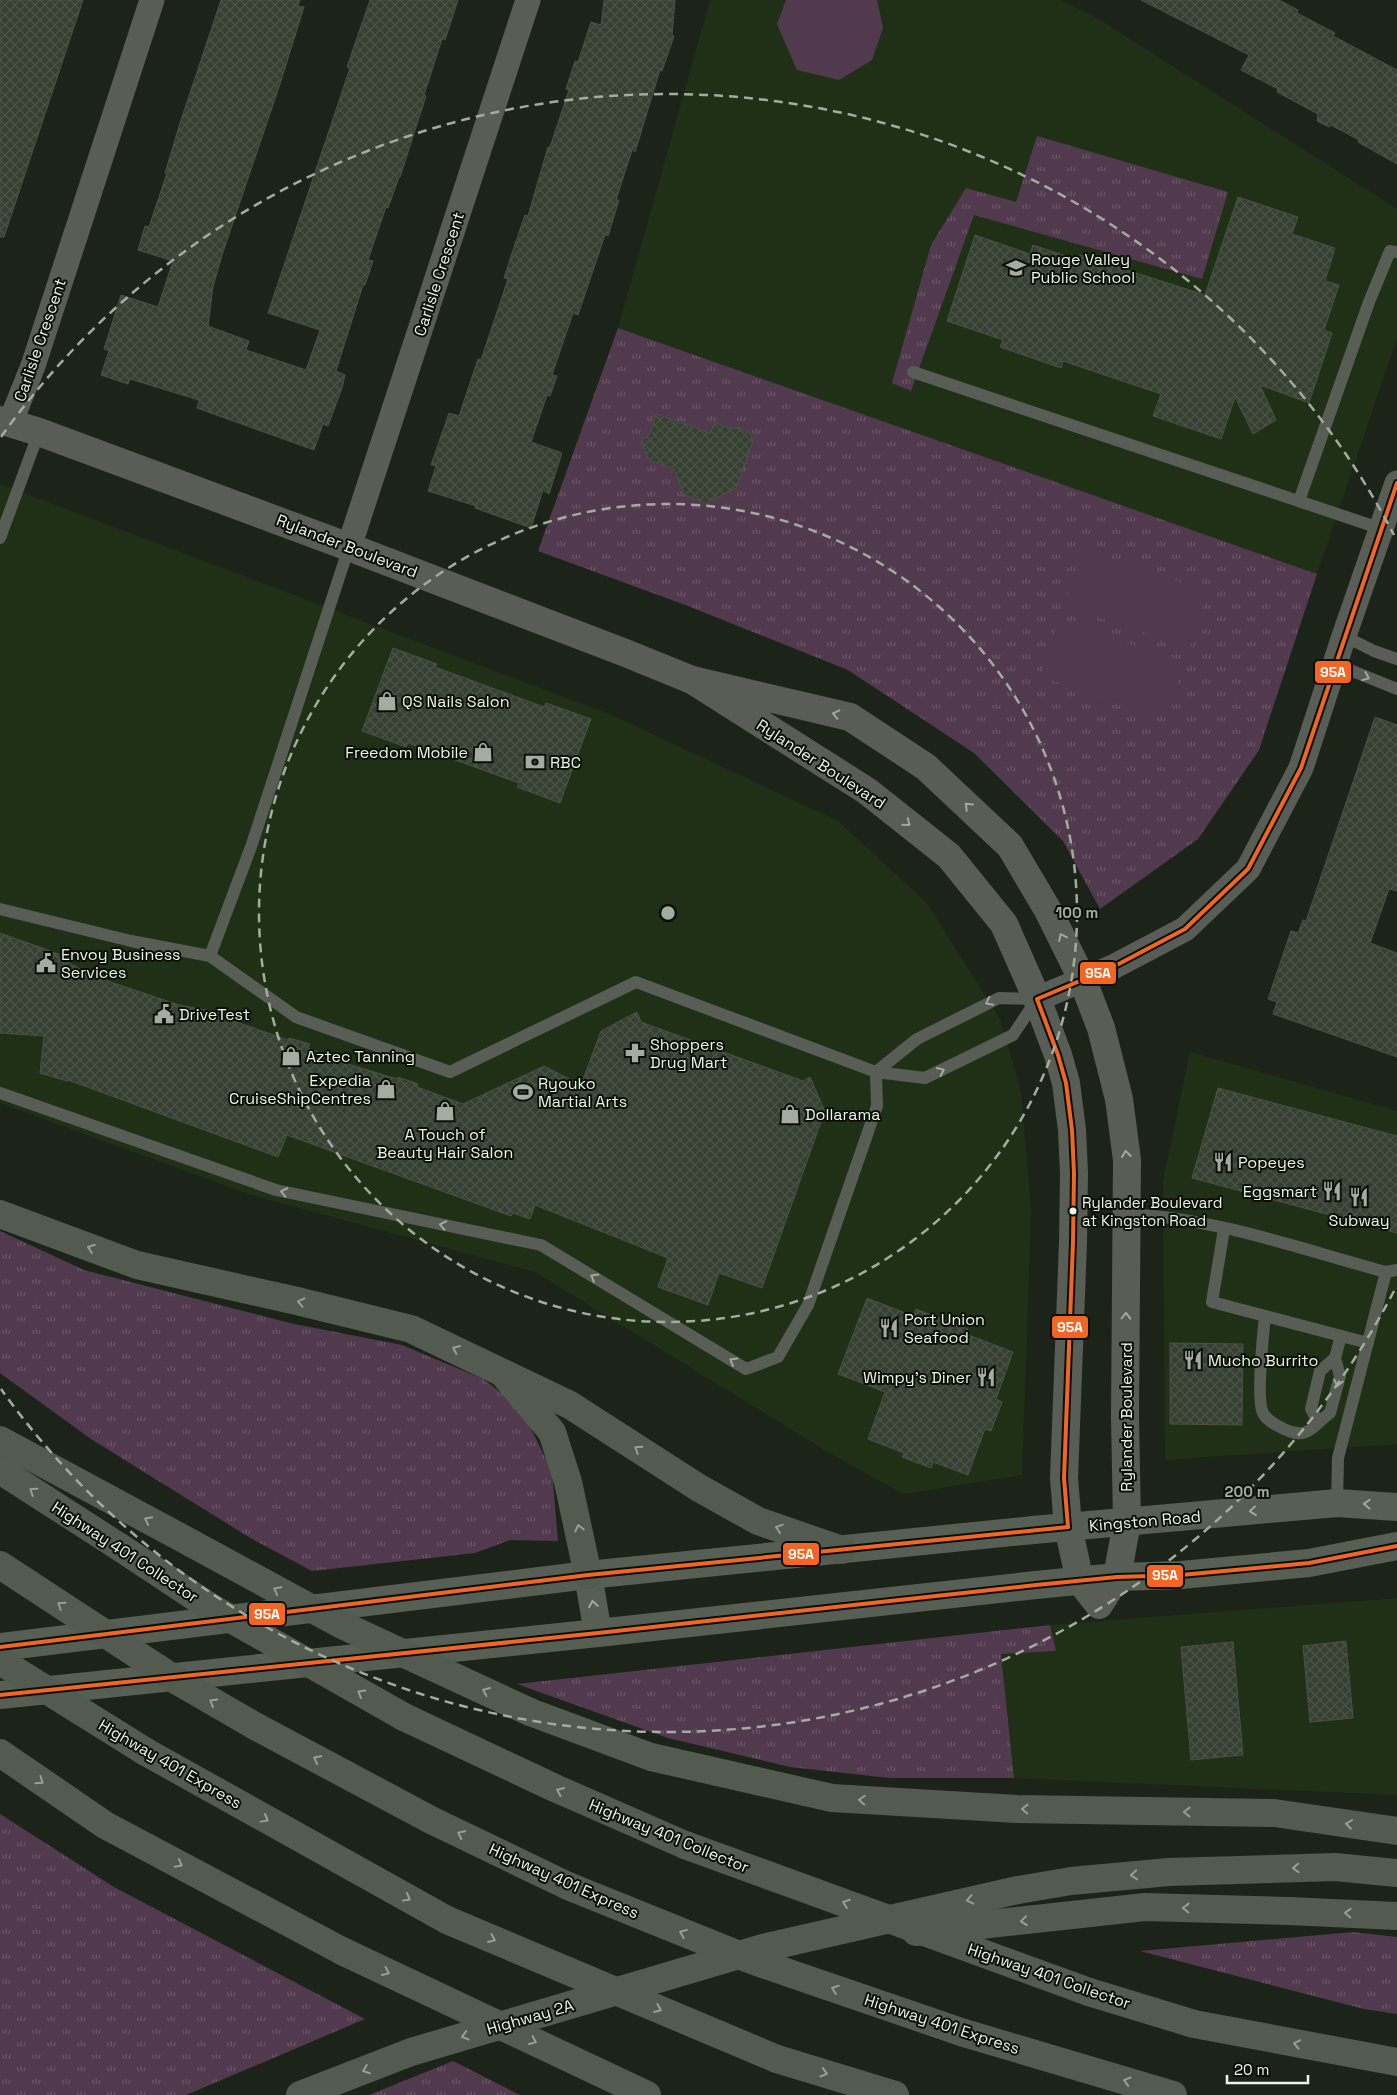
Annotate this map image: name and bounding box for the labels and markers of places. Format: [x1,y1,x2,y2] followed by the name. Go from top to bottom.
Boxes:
[1031,249,1135,288] place label: Rouge Valley Public School
[1005,257,1027,279] school or university icon: Rouge Valley Public School
[376,690,398,712] shop icon: QS Nails Salon
[402,691,509,712] place label: QS Nails Salon
[472,741,494,763] shop icon: Freedom Mobile
[345,742,468,763] place label: Freedom Mobile
[524,751,546,773] bank icon: RBC
[550,752,581,773] place label: RBC
[659,904,677,922] centre of rings
[61,944,181,983] place label: Envoy Business Services
[35,952,57,974] public building icon: Envoy Business Services
[153,1003,175,1025] public building icon: DriveTest
[179,1004,250,1025] place label: DriveTest
[650,1034,727,1073] place label: Shoppers Drug Mart
[624,1042,646,1064] pharmacy icon: Shoppers Drug Mart
[280,1045,302,1067] shop icon: Aztec Tanning
[306,1046,415,1067] place label: Aztec Tanning
[229,1070,371,1109] place label: Expedia CruiseShipCentres
[538,1073,627,1112] place label: Ryouko Martial Arts
[375,1078,397,1100] shop icon: Expedia CruiseShipCentres
[512,1081,534,1103] sports icon: Ryouko Martial Arts
[434,1100,456,1122] shop icon: A Touch of Beauty Hair Salon
[779,1103,801,1125] shop icon: Dollarama
[805,1104,880,1125] place label: Dollarama
[377,1124,513,1163] place label: A Touch of Beauty Hair Salon
[1212,1151,1234,1173] restaurant icon: Popeyes
[1238,1152,1305,1173] place label: Popeyes
[1321,1180,1343,1202] restaurant icon: Eggsmart
[1243,1181,1317,1202] place label: Eggsmart
[1348,1186,1370,1208] restaurant icon: Subway
[1082,1193,1222,1230] place label: Rylander Boulevard at Kingston Road
[1068,1206,1078,1216] marker: Rylander Boulevard at Kingston Road
[1328,1210,1390,1231] place label: Subway
[904,1309,985,1348] place label: Port Union Seafood
[878,1317,900,1339] restaurant icon: Port Union Seafood
[1182,1349,1204,1371] restaurant icon: Mucho Burrito
[1208,1350,1318,1371] place label: Mucho Burrito
[975,1366,997,1388] restaurant icon: Wimpy's Diner
[863,1367,971,1388] place label: Wimpy's Diner

